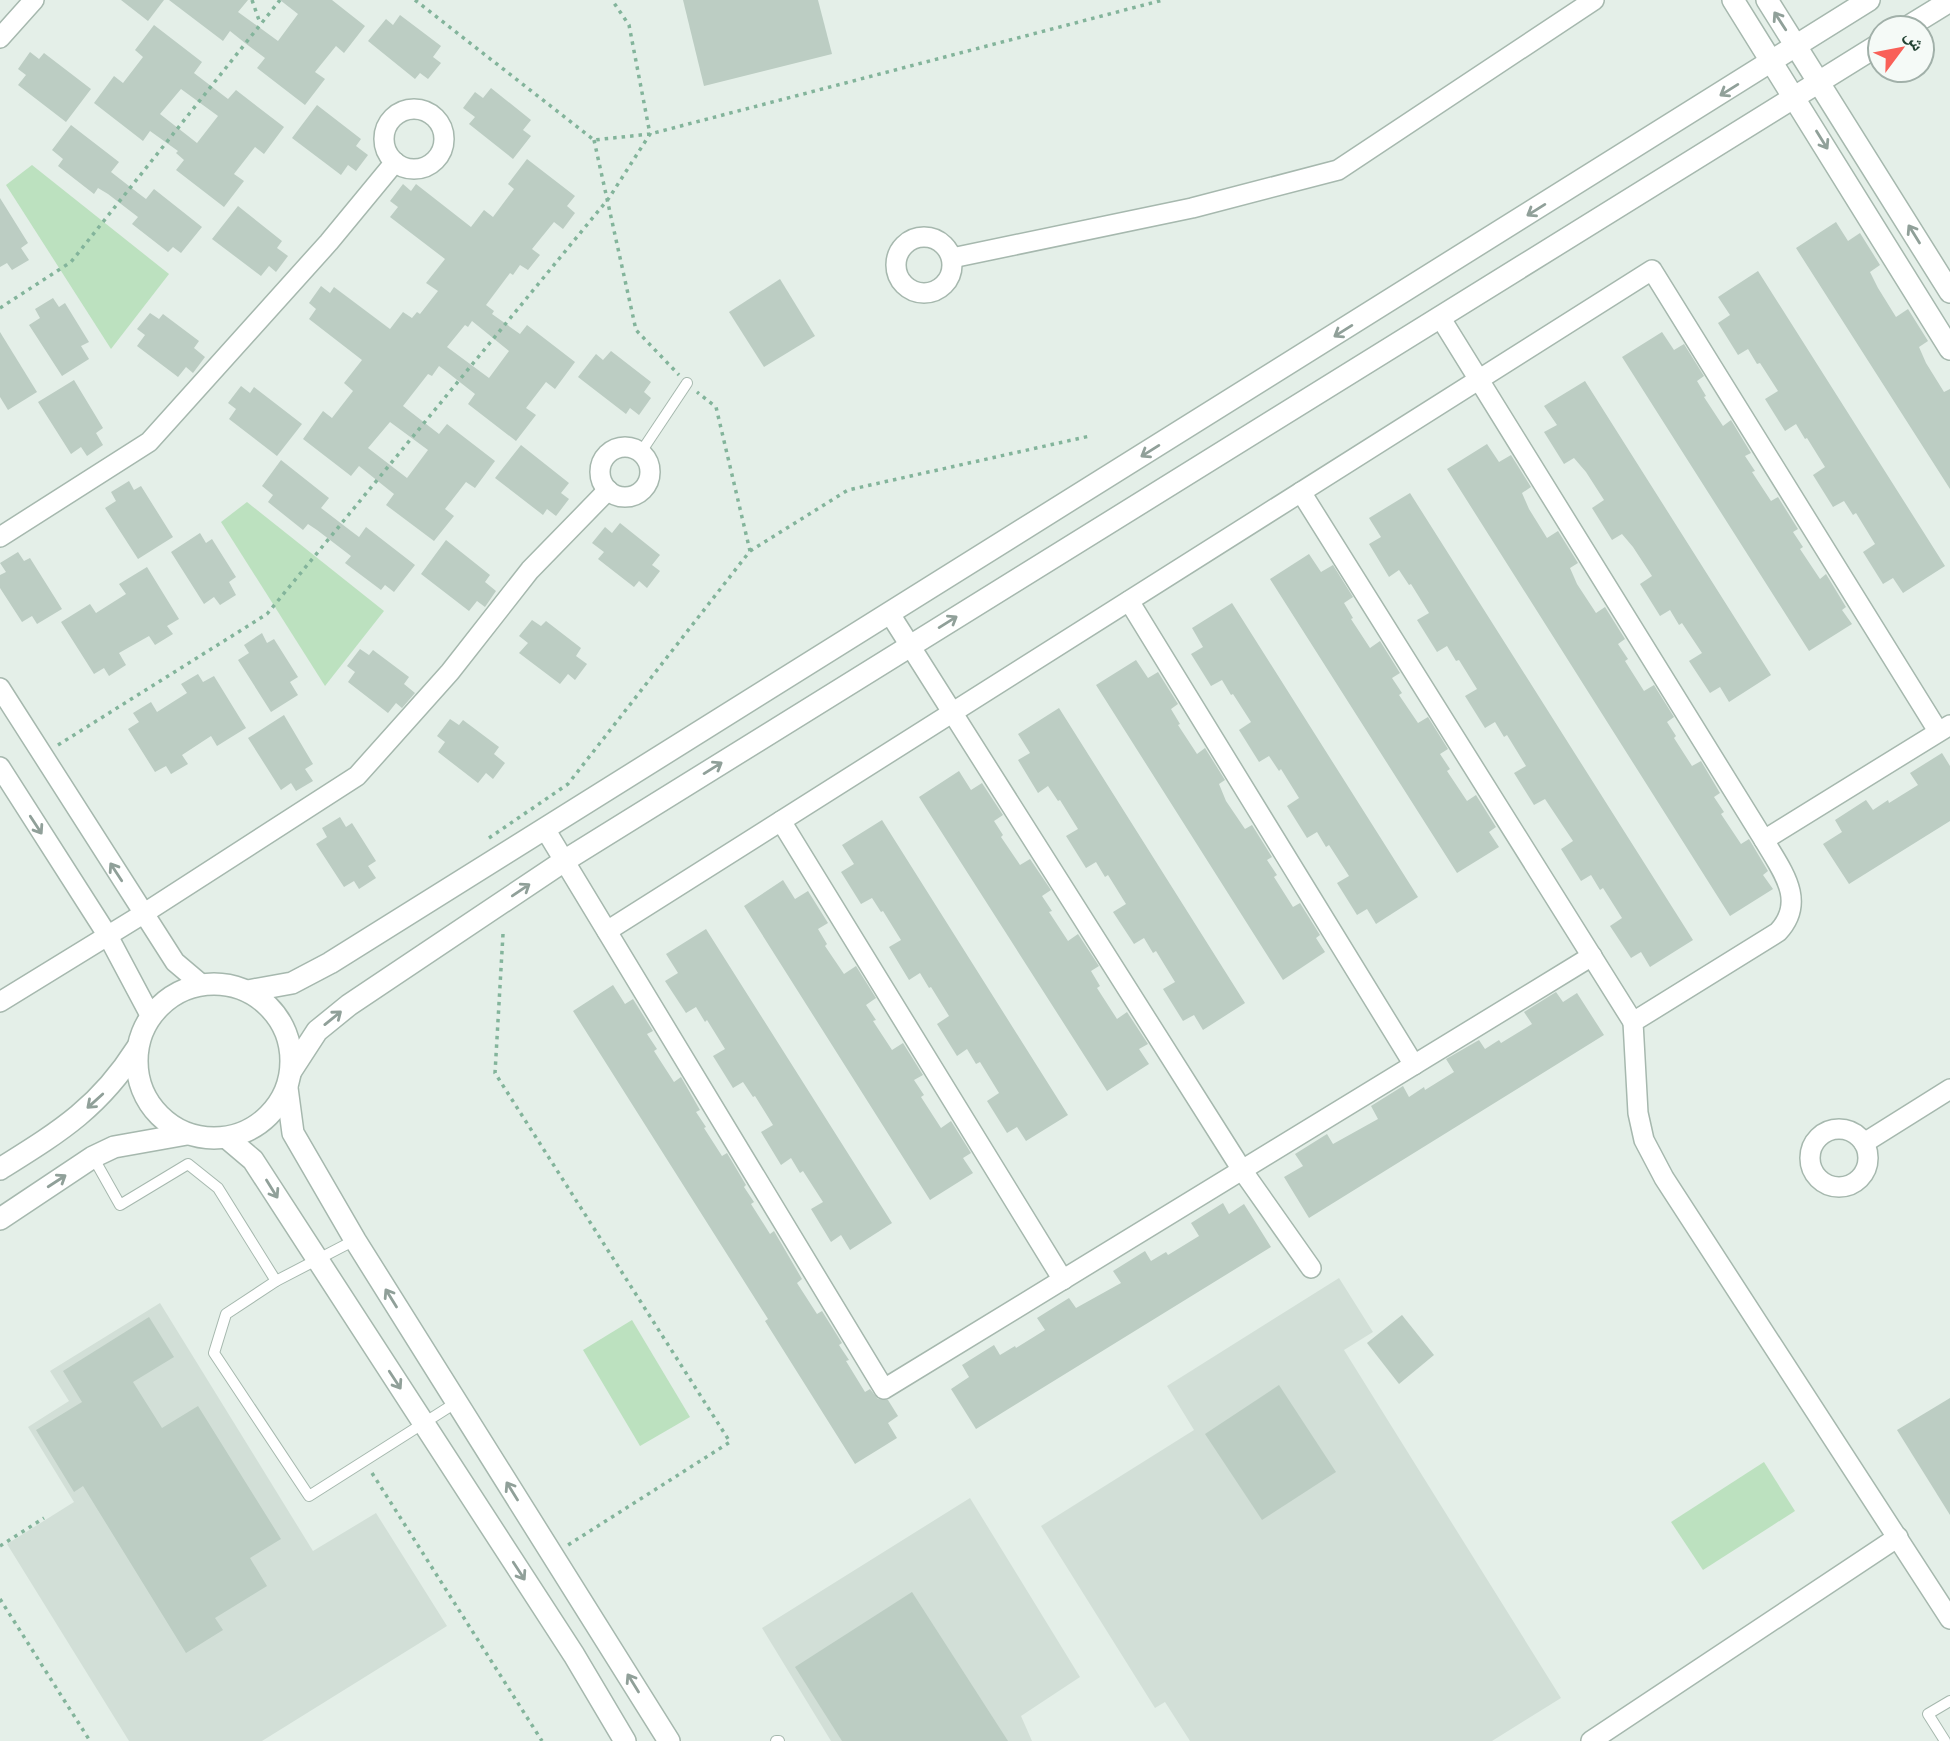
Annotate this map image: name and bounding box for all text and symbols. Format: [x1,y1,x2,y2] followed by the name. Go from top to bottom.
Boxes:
[1773,11,1787,31] one-way arrow
[1866,14,1936,84] north arrow
[1899,26,1929,55] text: ش
[1720,83,1740,97] one-way arrow
[1816,130,1830,150] one-way arrow
[1527,204,1547,218] one-way arrow
[1907,225,1921,245] one-way arrow
[1334,324,1354,338] one-way arrow
[1141,445,1161,459] one-way arrow
[938,615,957,630] one-way arrow
[703,761,722,776] one-way arrow
[30,814,44,834] one-way arrow
[108,862,122,882] one-way arrow
[511,882,530,897] one-way arrow
[324,1010,342,1026] one-way arrow
[86,1093,104,1109] one-way arrow
[47,1174,66,1188] one-way arrow
[265,1178,279,1198] one-way arrow
[384,1288,398,1308] one-way arrow
[387,1370,402,1389] one-way arrow
[504,1481,518,1501] one-way arrow
[512,1560,526,1580] one-way arrow
[625,1674,639,1694] one-way arrow

